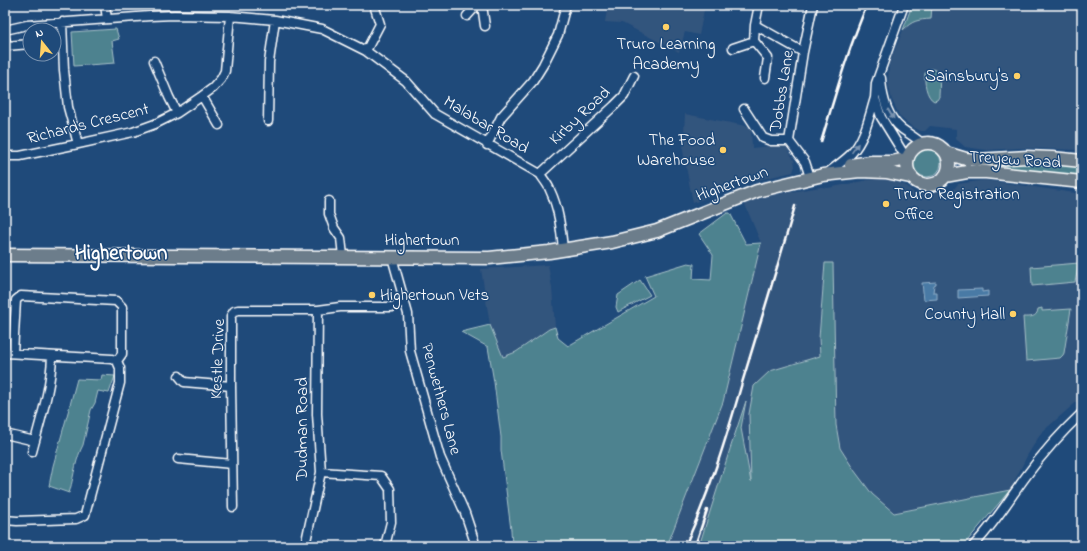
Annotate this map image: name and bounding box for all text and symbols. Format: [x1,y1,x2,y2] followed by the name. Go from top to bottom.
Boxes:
[22,22,62,62] north arrow
[661,22,671,32] marker: Truro Learning Academy
[33,25,45,42] text: N
[617,32,715,78] place label: Truro Learning Academy
[763,48,801,135] street label: Dobbs Lane
[925,64,1009,90] place label: Sainsbury's
[1012,71,1022,81] marker: Sainsbury's
[544,81,617,152] street label: Kirby Road
[438,90,534,161] street label: Malabar Road
[24,97,152,151] street label: Richards Crescent
[887,108,894,120] one-way arrow
[637,128,715,173] place label: The Food Warehouse
[851,143,859,154] one-way arrow
[968,144,1062,177] street label: Treyew Road
[718,145,728,155] marker: The Food Warehouse
[693,159,772,210] street label: Highertown
[894,182,1020,227] place label: Truro Registration Office
[881,199,891,209] marker: Truro Registration Office
[385,228,459,255] street label: Highertown
[75,239,167,271] district label: Highertown
[380,283,489,310] place label: Highertown Vets
[367,290,377,300] marker: Highertown Vets
[925,302,1005,328] place label: County Hall
[1008,309,1018,319] marker: County Hall
[204,318,232,400] street label: Kestle Drive
[414,340,468,458] street label: Penwethers Lane
[290,377,315,482] street label: Dudman Road

